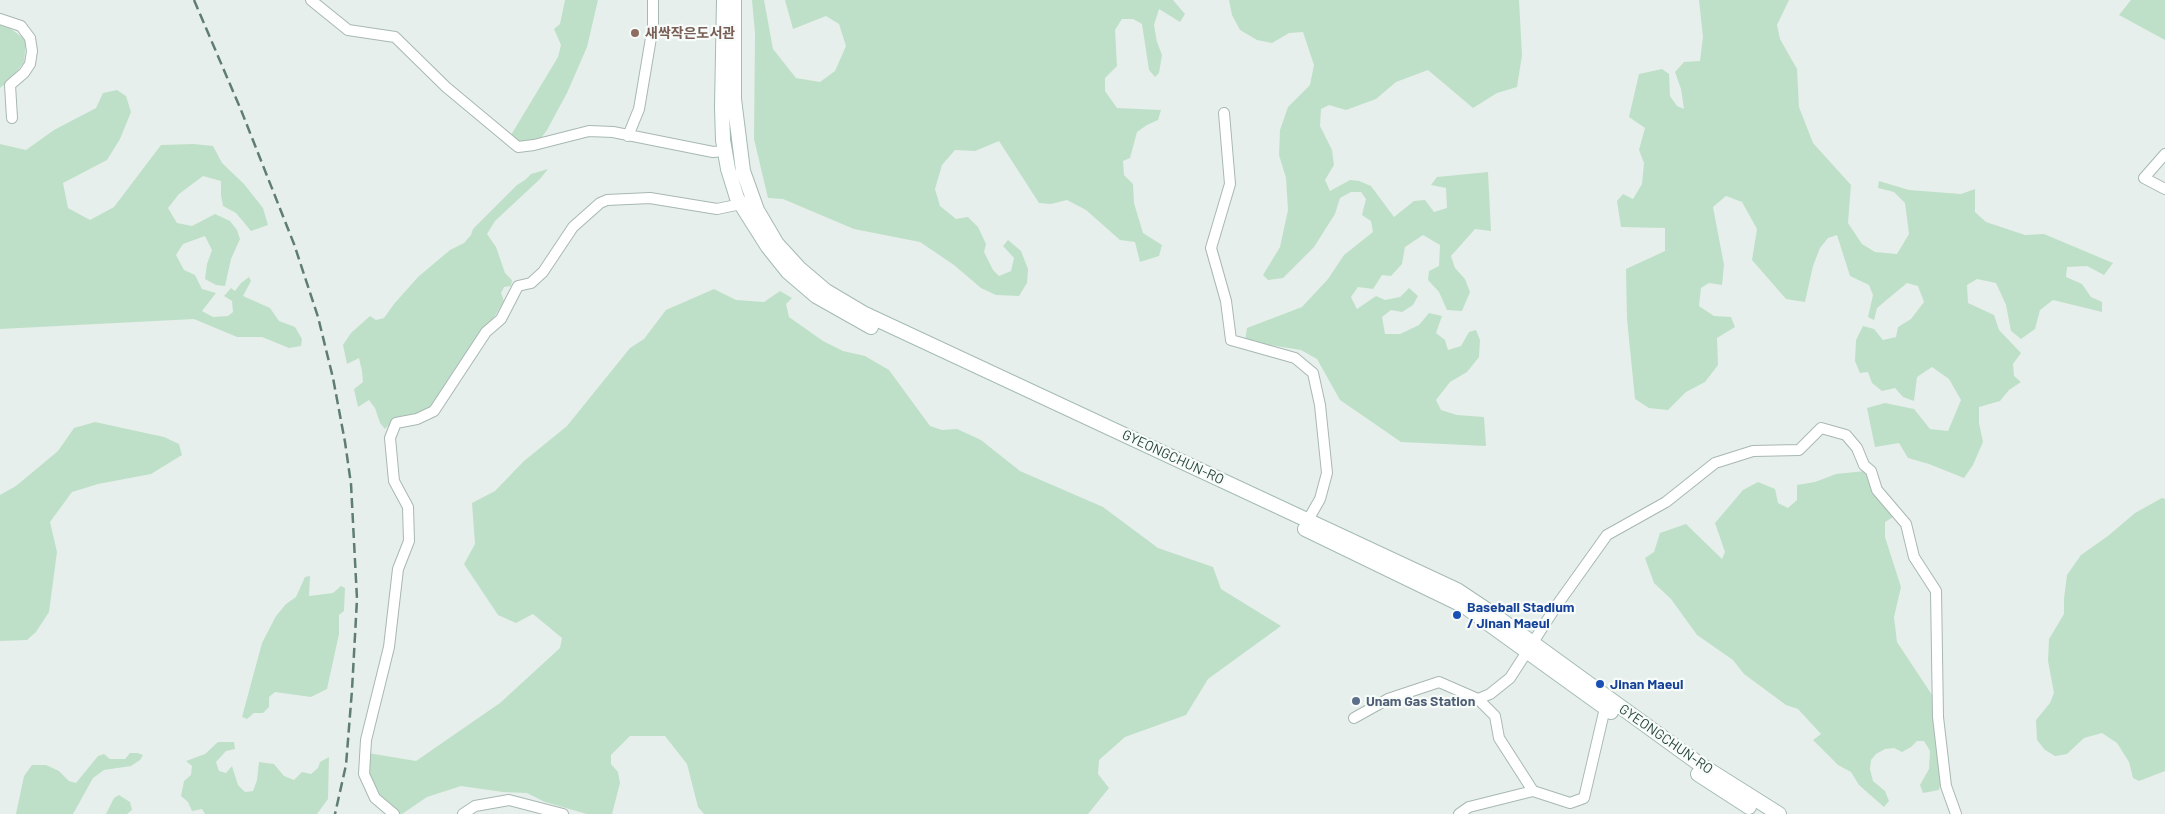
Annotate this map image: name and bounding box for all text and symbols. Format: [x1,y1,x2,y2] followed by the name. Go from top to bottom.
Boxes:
[645,25,735,41] place label: 새싹작은도서관
[629,27,641,39] marker: 새싹작은도서관
[1119,426,1227,488] street label: GYEONGCHUN-RO
[1467,599,1575,632] place label: Baseball Stadium / Jinan Maeul
[1451,609,1463,621] marker: Baseball Stadium / Jinan Maeul
[1610,676,1683,692] place label: Jinan Maeul
[1594,678,1606,690] marker: Jinan Maeul
[1366,693,1475,709] place label: Unam Gas Station
[1350,695,1362,707] marker: Unam Gas Station
[1616,700,1716,778] street label: GYEONGCHUN-RO

